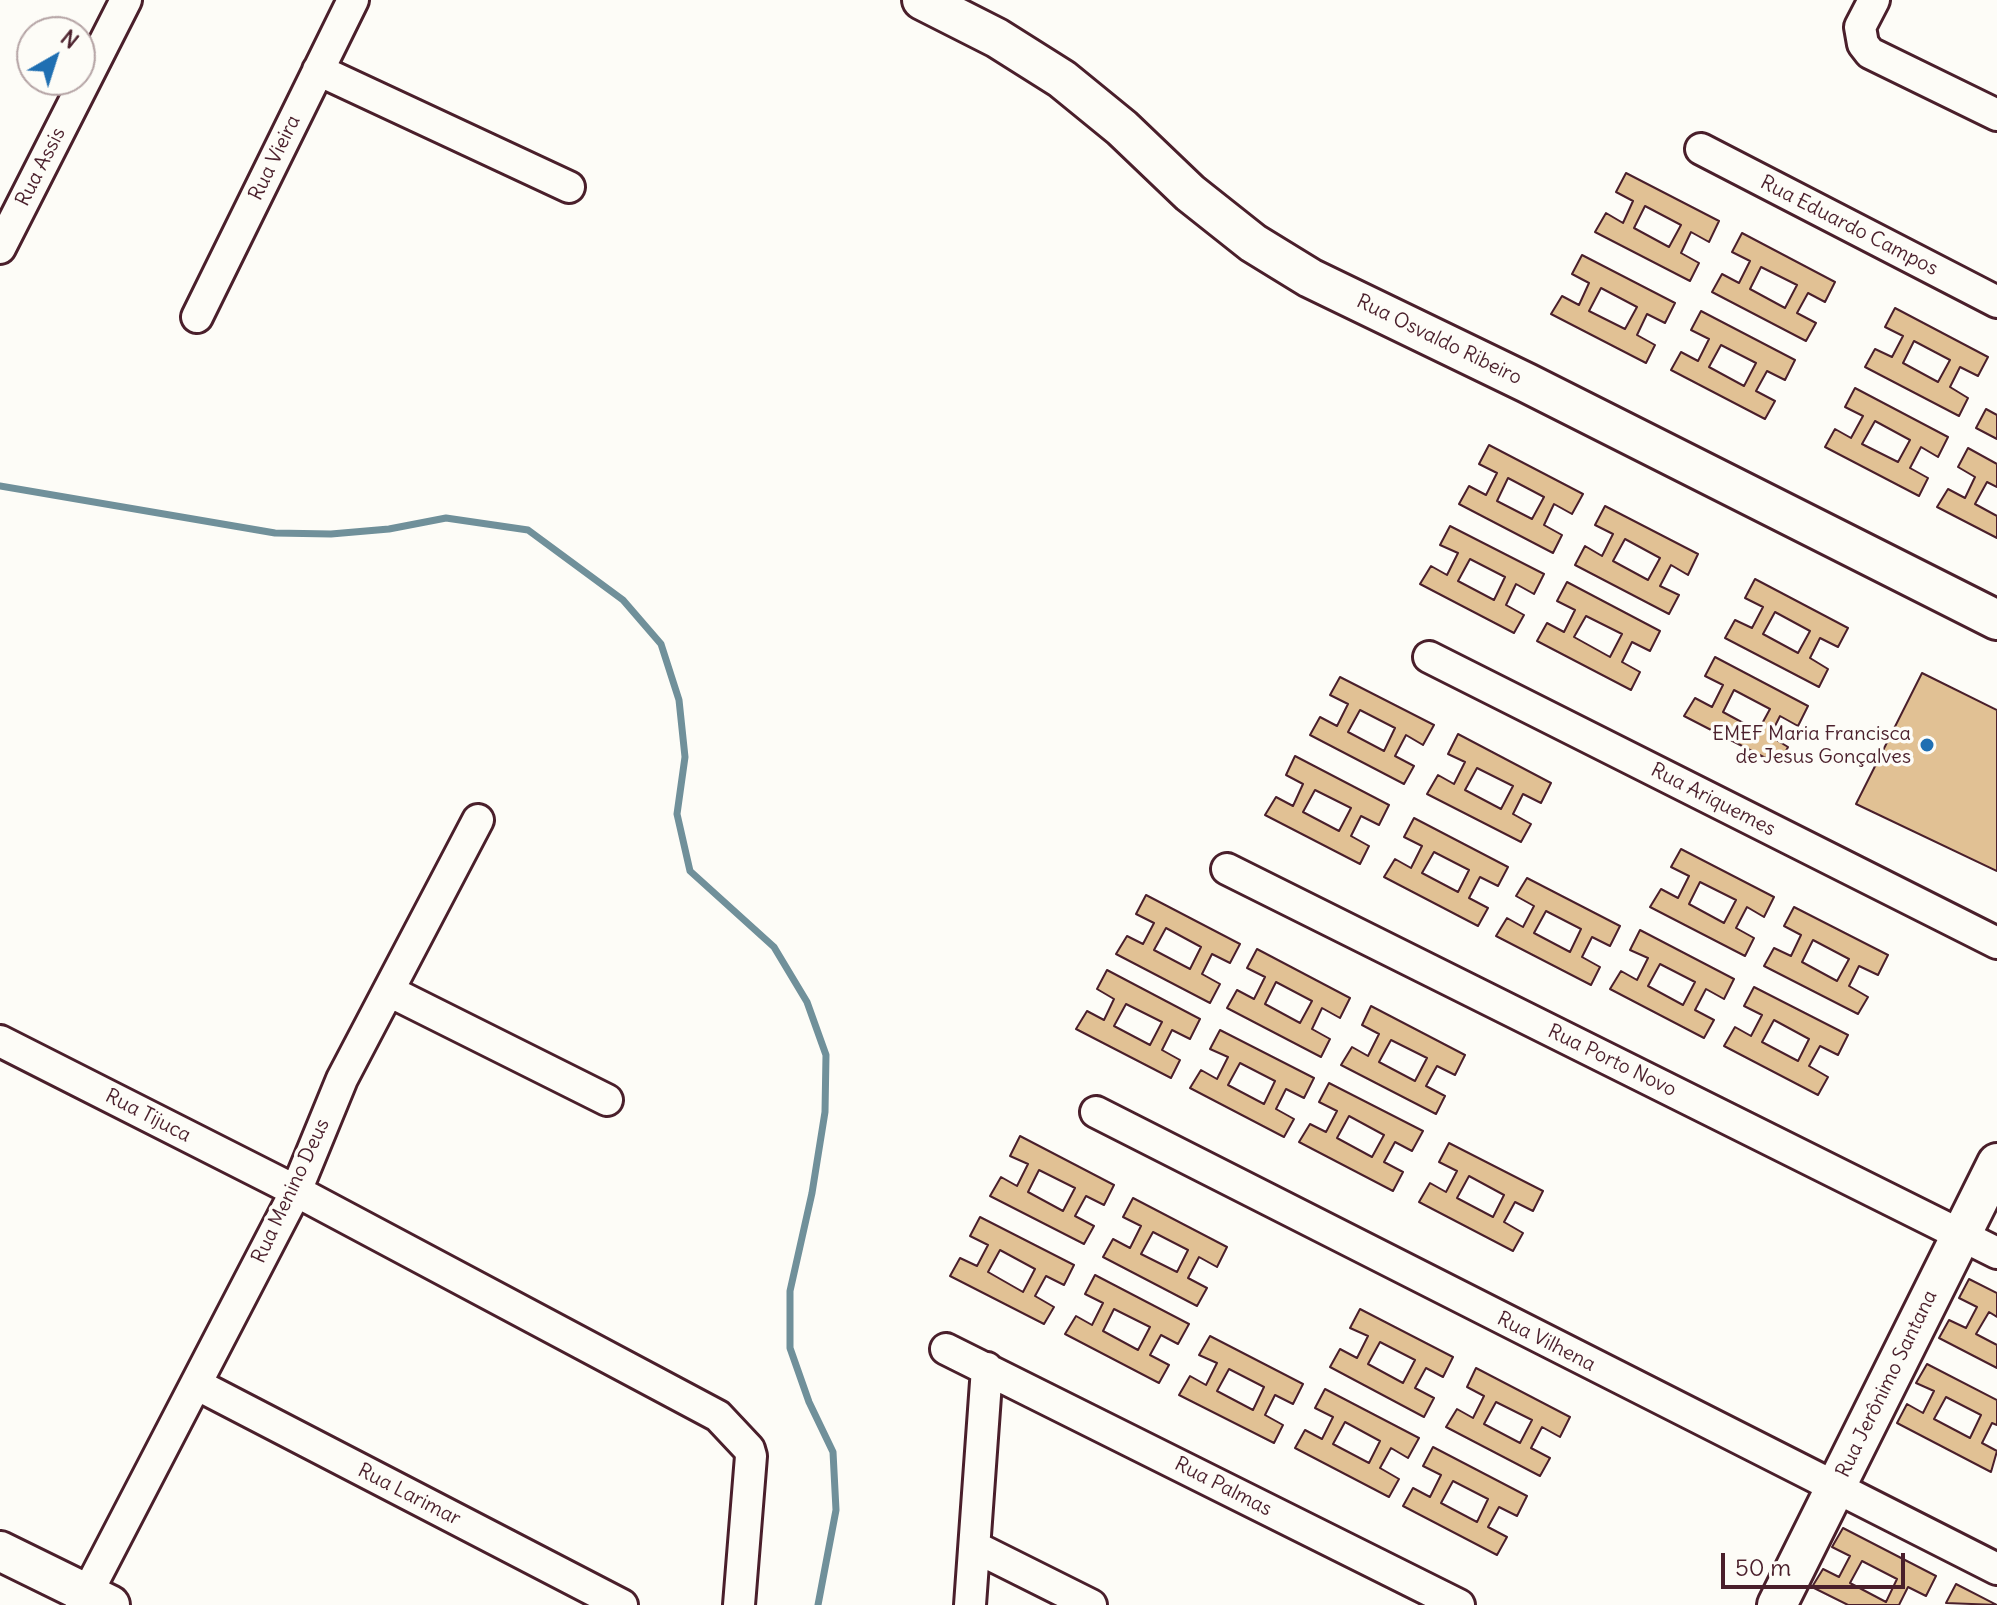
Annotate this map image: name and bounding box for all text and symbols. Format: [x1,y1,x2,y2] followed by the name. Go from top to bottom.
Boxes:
[16,16,96,96] north arrow
[55,23,85,55] text: N
[244,111,306,205] street label: Rua Vieira
[11,124,71,210] street label: Rua Assis
[1756,171,1942,281] street label: Rua Eduardo Campos
[1352,290,1526,390] street label: Rua Osvaldo Ribeiro
[1712,722,1911,769] place label: EMEF Maria Francisca de Jesus Gonçalves
[1918,736,1936,754] marker: EMEF Maria Francisca de Jesus Gonçalves
[1647,758,1779,842] street label: Rua Ariquemes
[1544,1020,1680,1102] street label: Rua Porto Novo
[101,1084,195,1148] street label: Rua Tijuca
[247,1115,335,1267] street label: Rua Menino Deus
[1831,1287,1943,1481] street label: Rua Jerônimo Santana
[1493,1307,1599,1377] street label: Rua Vilhena
[1170,1452,1276,1522] street label: Rua Palmas
[354,1459,464,1531] street label: Rua Larimar
[1725,1537,1909,1587] scale bar
[1735,1552,1791,1582] text: 50 m

